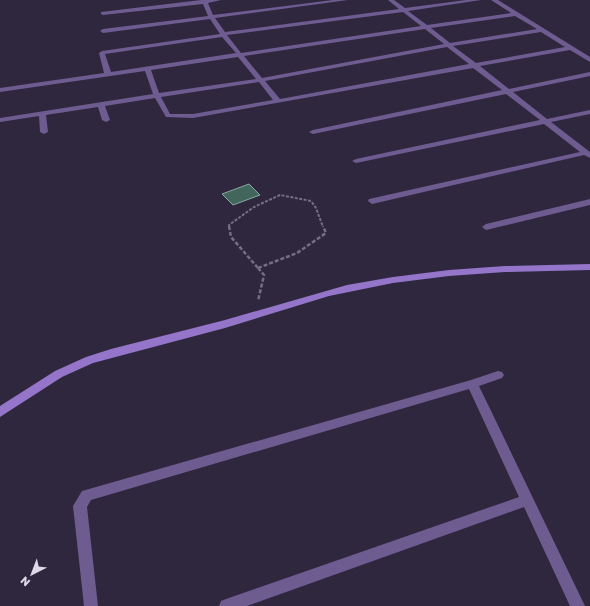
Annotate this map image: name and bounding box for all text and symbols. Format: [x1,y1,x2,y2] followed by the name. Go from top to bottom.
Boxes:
[12,554,52,594] north arrow
[18,574,32,589] text: N

